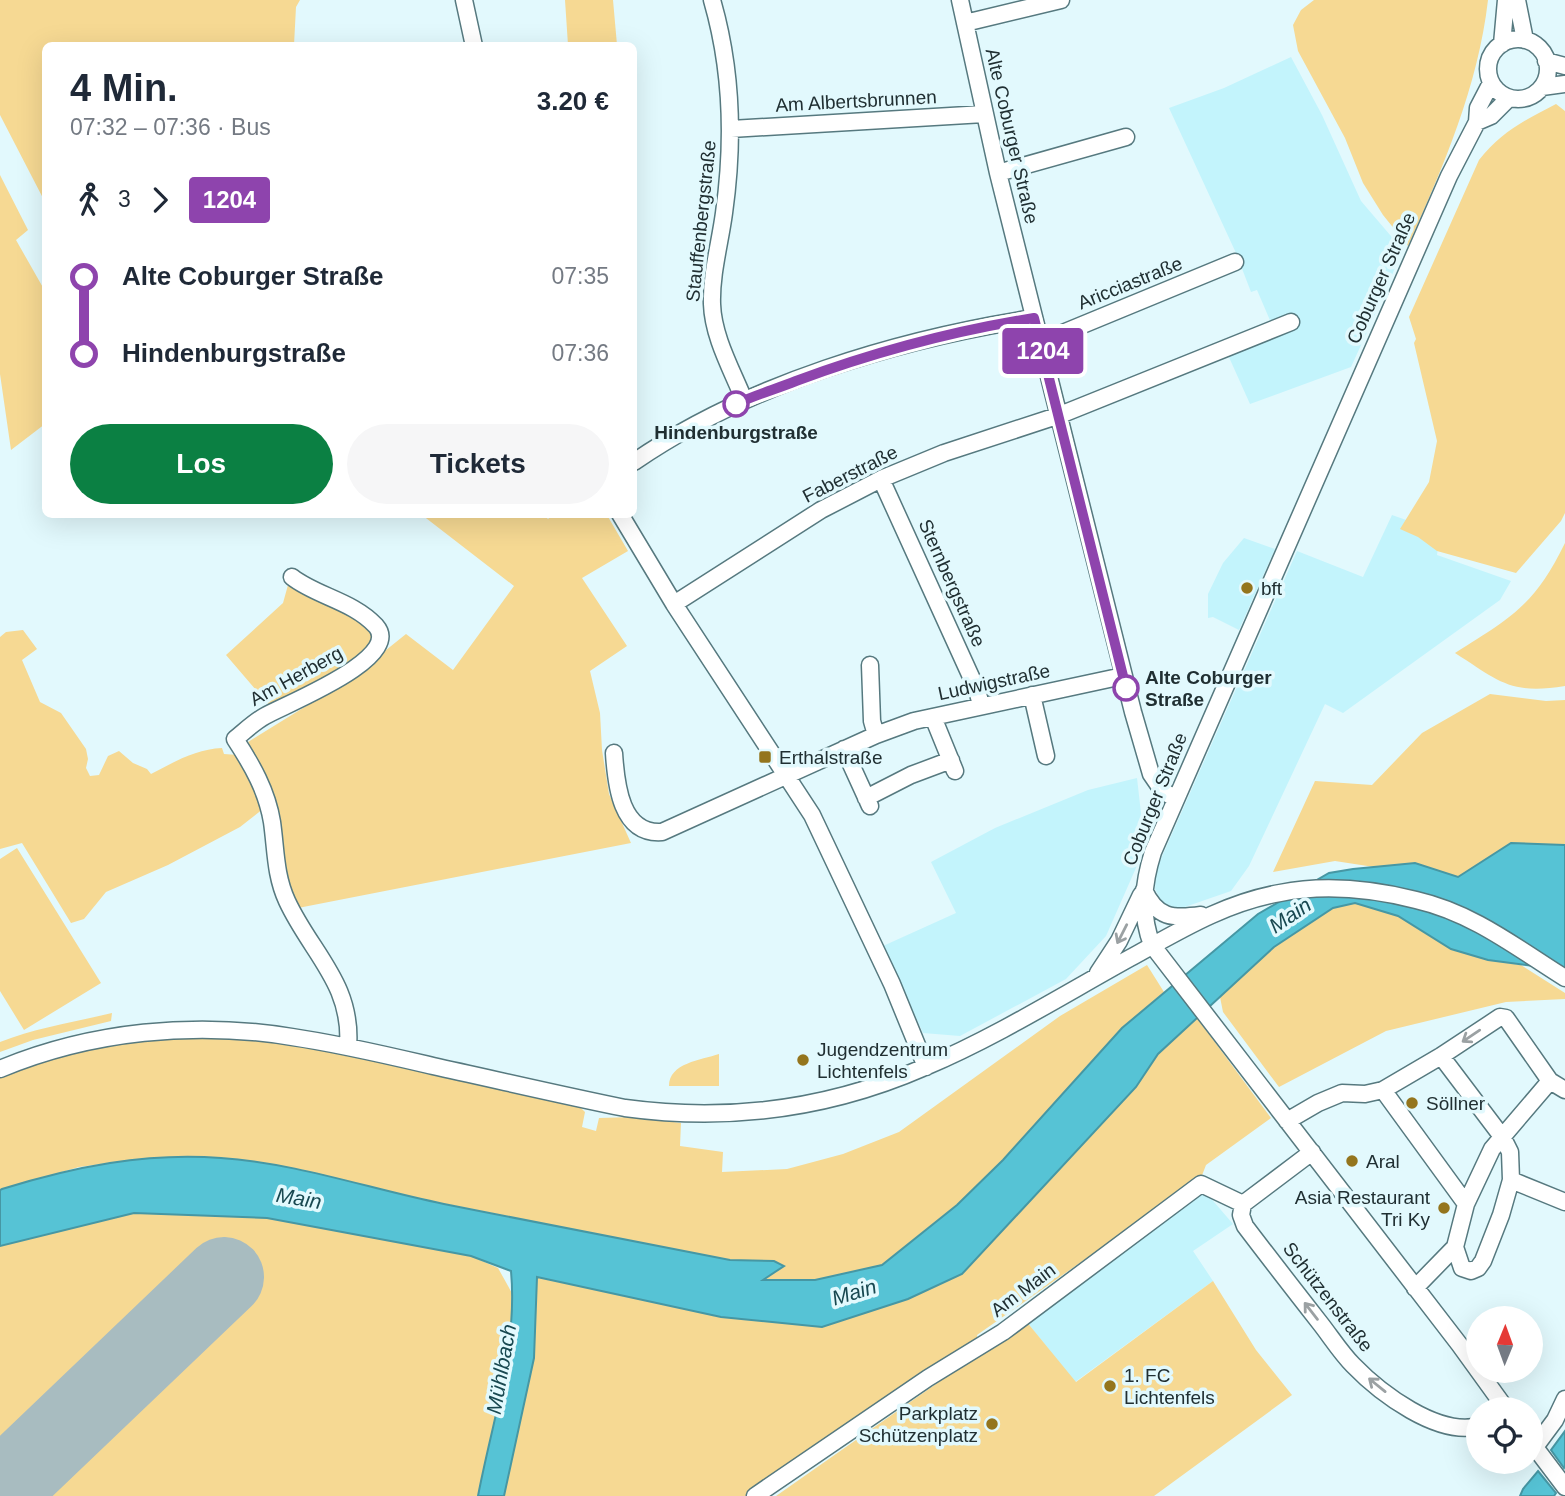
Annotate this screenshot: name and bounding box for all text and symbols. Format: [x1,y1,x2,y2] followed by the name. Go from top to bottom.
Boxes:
[982,46,1042,226] street label: Alte Coburger Straße
[70,67,178,109] text: 4 Min.
[537,86,609,116] text: 3.20 €
[775,86,937,116] street label: Am Albertsbrunnen
[70,114,271,140] text: 07:32 – 07:36 · Bus
[682,139,720,303] street label: Stauffenbergstraße
[70,181,108,219] icon: walk
[141,181,179,219] icon: forward
[118,186,131,212] text: 3
[203,186,256,213] text: 1204
[1343,209,1419,347] street label: Coburger Straße
[1075,253,1185,313] street label: Aricciastraße
[122,261,384,291] text: Alte Coburger Straße
[551,263,609,289] text: 07:35
[994,328,1092,374] line badge: 1204
[1016,337,1070,364] text: 1204
[122,338,346,368] text: Hindenburgstraße
[551,340,609,366] text: 07:36
[723,391,749,417] marker: Hindenburgstraße
[654,422,818,443] place label: Hindenburgstraße
[70,424,333,504] button: Los
[347,424,609,504] button: Tickets
[799,441,901,507] street label: Faberstraße
[914,516,990,650] street label: Sternbergstraße
[1261,578,1283,599] place label: bft
[1239,580,1255,596] marker: bft
[246,642,346,710] street label: Am Herberg
[936,660,1052,704] street label: Ludwigstraße
[1145,667,1272,710] place label: Alte Coburger Straße
[1113,675,1139,701] marker: Alte Coburger Straße
[1119,729,1191,869] street label: Coburger Straße
[779,747,882,768] place label: Erthalstraße
[757,749,773,765] marker: Erthalstraße
[1265,893,1315,937] water label: Main
[1115,923,1128,944] one-way arrow
[1461,1030,1481,1044] one-way arrow
[817,1039,948,1082] place label: Jugendzentrum Lichtenfels
[795,1052,811,1068] marker: Jugendzentrum Lichtenfels
[1426,1093,1486,1114] place label: Söllner
[1404,1095,1420,1111] marker: Söllner
[1366,1151,1400,1172] place label: Aral
[1344,1153,1360,1169] marker: Aral
[275,1183,323,1213] water label: Main
[1295,1187,1431,1230] place label: Asia Restaurant Tri Ky
[1436,1200,1452,1216] marker: Asia Restaurant Tri Ky
[1279,1238,1377,1356] street label: Schützenstraße
[987,1259,1059,1321] street label: Am Main
[829,1274,879,1310] water label: Main
[1304,1303,1319,1321] one-way arrow
[1466,1306,1544,1382] north arrow
[1466,1306,1543,1474] map controls
[482,1322,520,1416] water label: Mühlbach
[1124,1365,1215,1408] place label: 1. FC Lichtenfels
[1368,1377,1386,1392] one-way arrow
[1102,1378,1118,1394] marker: 1. FC Lichtenfels
[1466,1397,1543,1474] button: locate
[859,1403,978,1446] place label: Parkplatz Schützenplatz
[984,1416,1000,1432] marker: Parkplatz Schützenplatz

